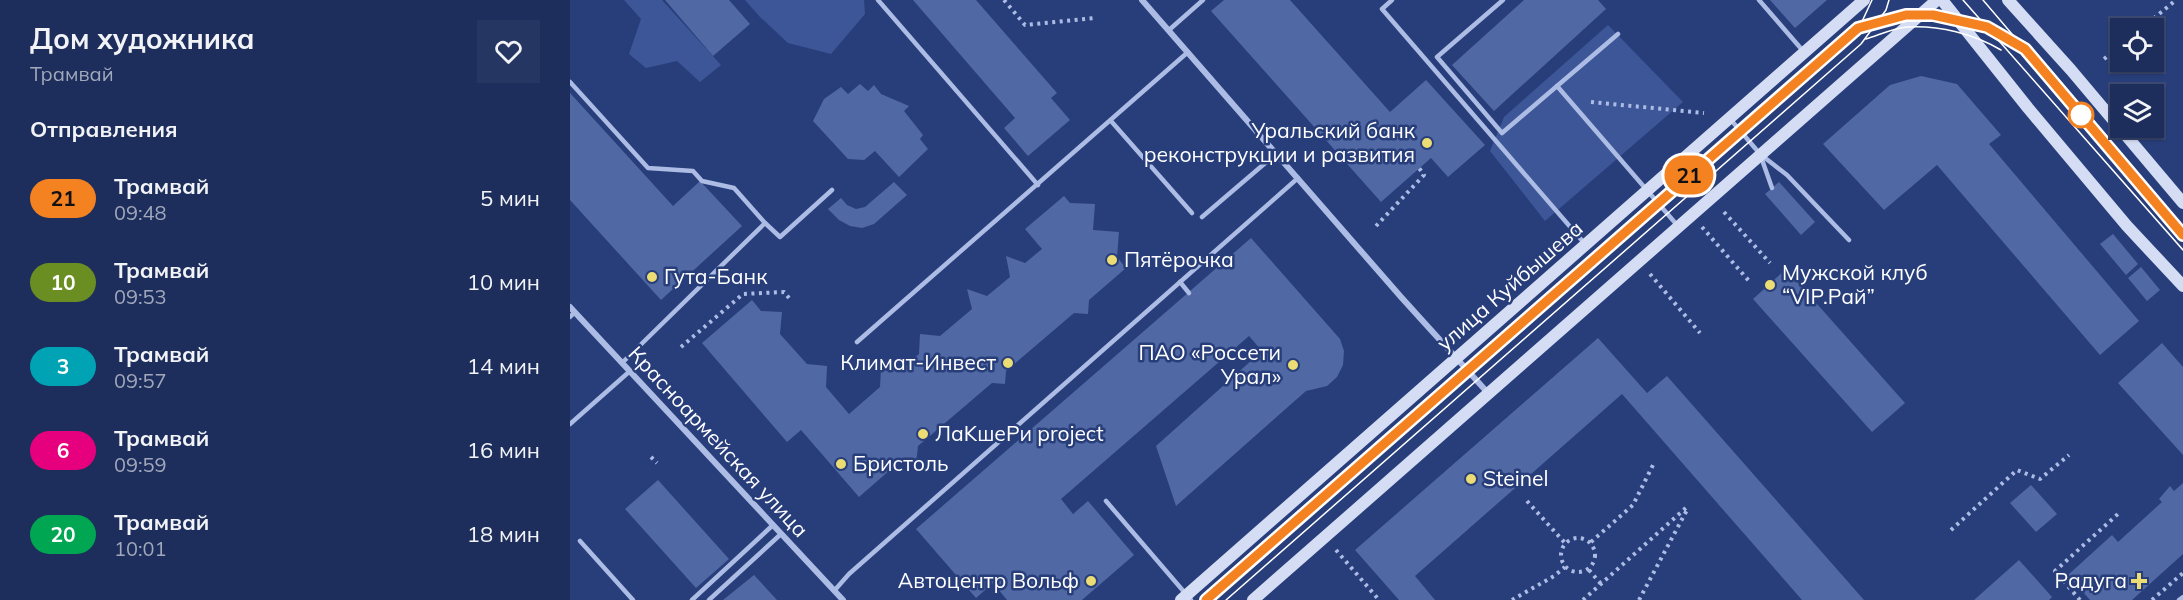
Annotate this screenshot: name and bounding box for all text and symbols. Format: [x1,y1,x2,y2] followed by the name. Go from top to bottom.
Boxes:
[2110,18,2164,138] map controls
[2110,18,2164,72] button: locate
[477,20,540,83] button: heart
[30,21,255,56] text: Дом художника
[30,61,114,86] text: Трамвай
[2110,84,2164,138] button: layers
[2068,102,2094,128] unlabelled marker
[30,115,178,143] text: Отправления
[1144,117,1416,167] place label: Уральский банк реконструкции и развития
[1420,136,1434,150] marker: Уральский банк реконструкции и развития
[1662,156,1716,195] line badge: 21
[1676,162,1702,188] text: 21
[114,172,209,200] text: Трамвай
[480,184,540,212] text: 5 мин
[50,185,76,211] text: 21
[114,200,167,225] text: 09:48
[1431,215,1588,356] street label: улица Куйбышева
[1124,246,1234,272] place label: Пятёрочка
[1105,253,1119,267] marker: Пятёрочка
[114,256,209,284] text: Трамвай
[1782,259,1928,309] place label: Мужской клуб “VIP.Рай”
[664,263,768,289] place label: Гута-Банк
[467,268,540,296] text: 10 мин
[50,269,76,295] text: 10
[645,270,659,284] marker: Гута-Банк
[1763,278,1777,292] marker: Мужской клуб “VIP.Рай”
[114,284,167,309] text: 09:53
[1139,339,1281,389] place label: ПАО «Россети Урал»
[114,340,209,368] text: Трамвай
[623,340,814,542] street label: Красноармейская улица
[840,349,996,375] place label: Климат-Инвест
[467,352,540,380] text: 14 мин
[57,353,69,379] text: 3
[1001,356,1015,370] marker: Климат-Инвест
[1286,358,1300,372] marker: ПАО «Россети Урал»
[114,368,167,393] text: 09:57
[935,420,1104,446] place label: ЛаKшеРи project
[114,424,209,452] text: Трамвай
[916,427,930,441] marker: ЛаKшеРи project
[467,436,540,464] text: 16 мин
[57,437,69,463] text: 6
[853,450,949,476] place label: Бристоль
[114,452,167,477] text: 09:59
[834,457,848,471] marker: Бристоль
[1483,465,1548,491] place label: Steinel
[1464,472,1478,486] marker: Steinel
[114,508,209,536] text: Трамвай
[467,520,540,548] text: 18 мин
[50,521,76,547] text: 20
[114,536,167,561] text: 10:01
[898,567,1079,593] place label: Автоцентр Вольф
[2054,567,2127,593] place label: Радуга
[1084,574,1098,588] marker: Автоцентр Вольф
[2132,574,2146,588] marker: Радуга

